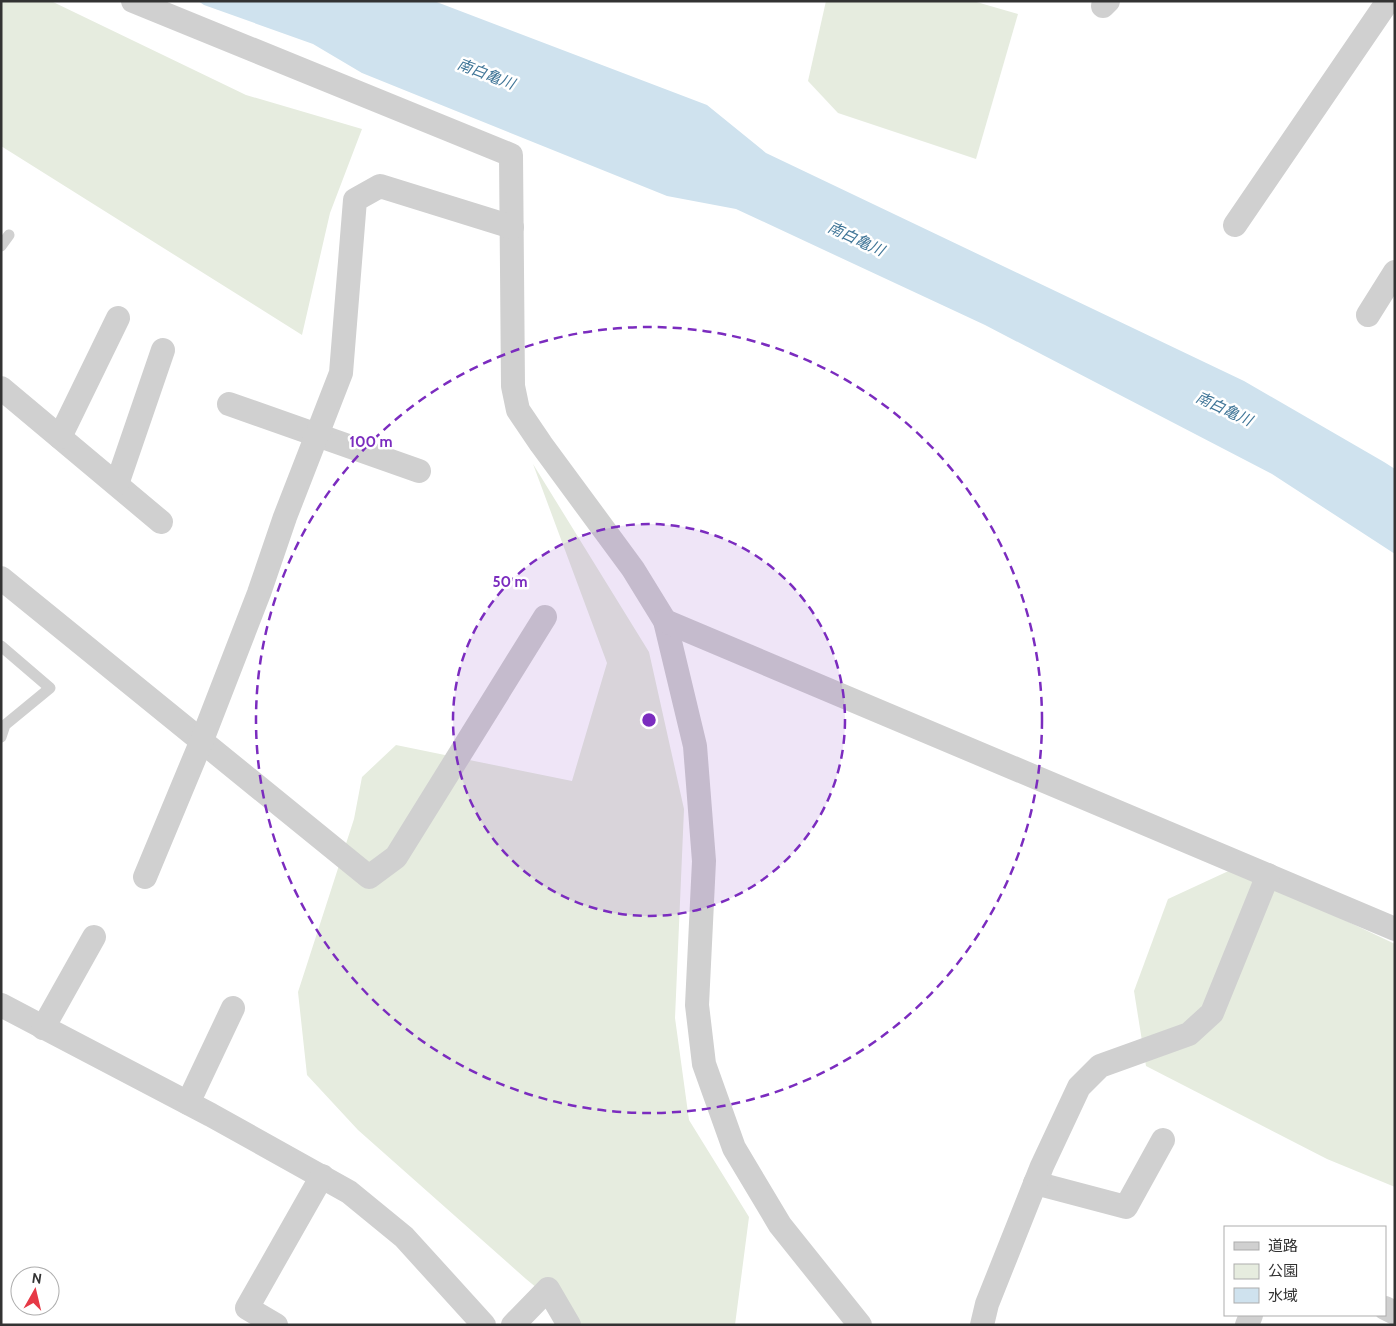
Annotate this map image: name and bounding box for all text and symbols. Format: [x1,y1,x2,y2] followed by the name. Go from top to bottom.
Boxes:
[455,55,519,94] water label: 南白亀川
[825,218,889,261] water label: 南白亀川
[1193,388,1257,431] water label: 南白亀川
[349,433,393,451] text: 100 m
[492,573,528,591] text: 50 m
[640,711,658,729] centre of rings
[1224,1226,1386,1316] legend
[1268,1237,1298,1255] text: 道路
[1268,1262,1298,1280] text: 公園
[10,1266,60,1316] north arrow
[31,1269,43,1288] text: N
[1268,1287,1298,1305] text: 水域

